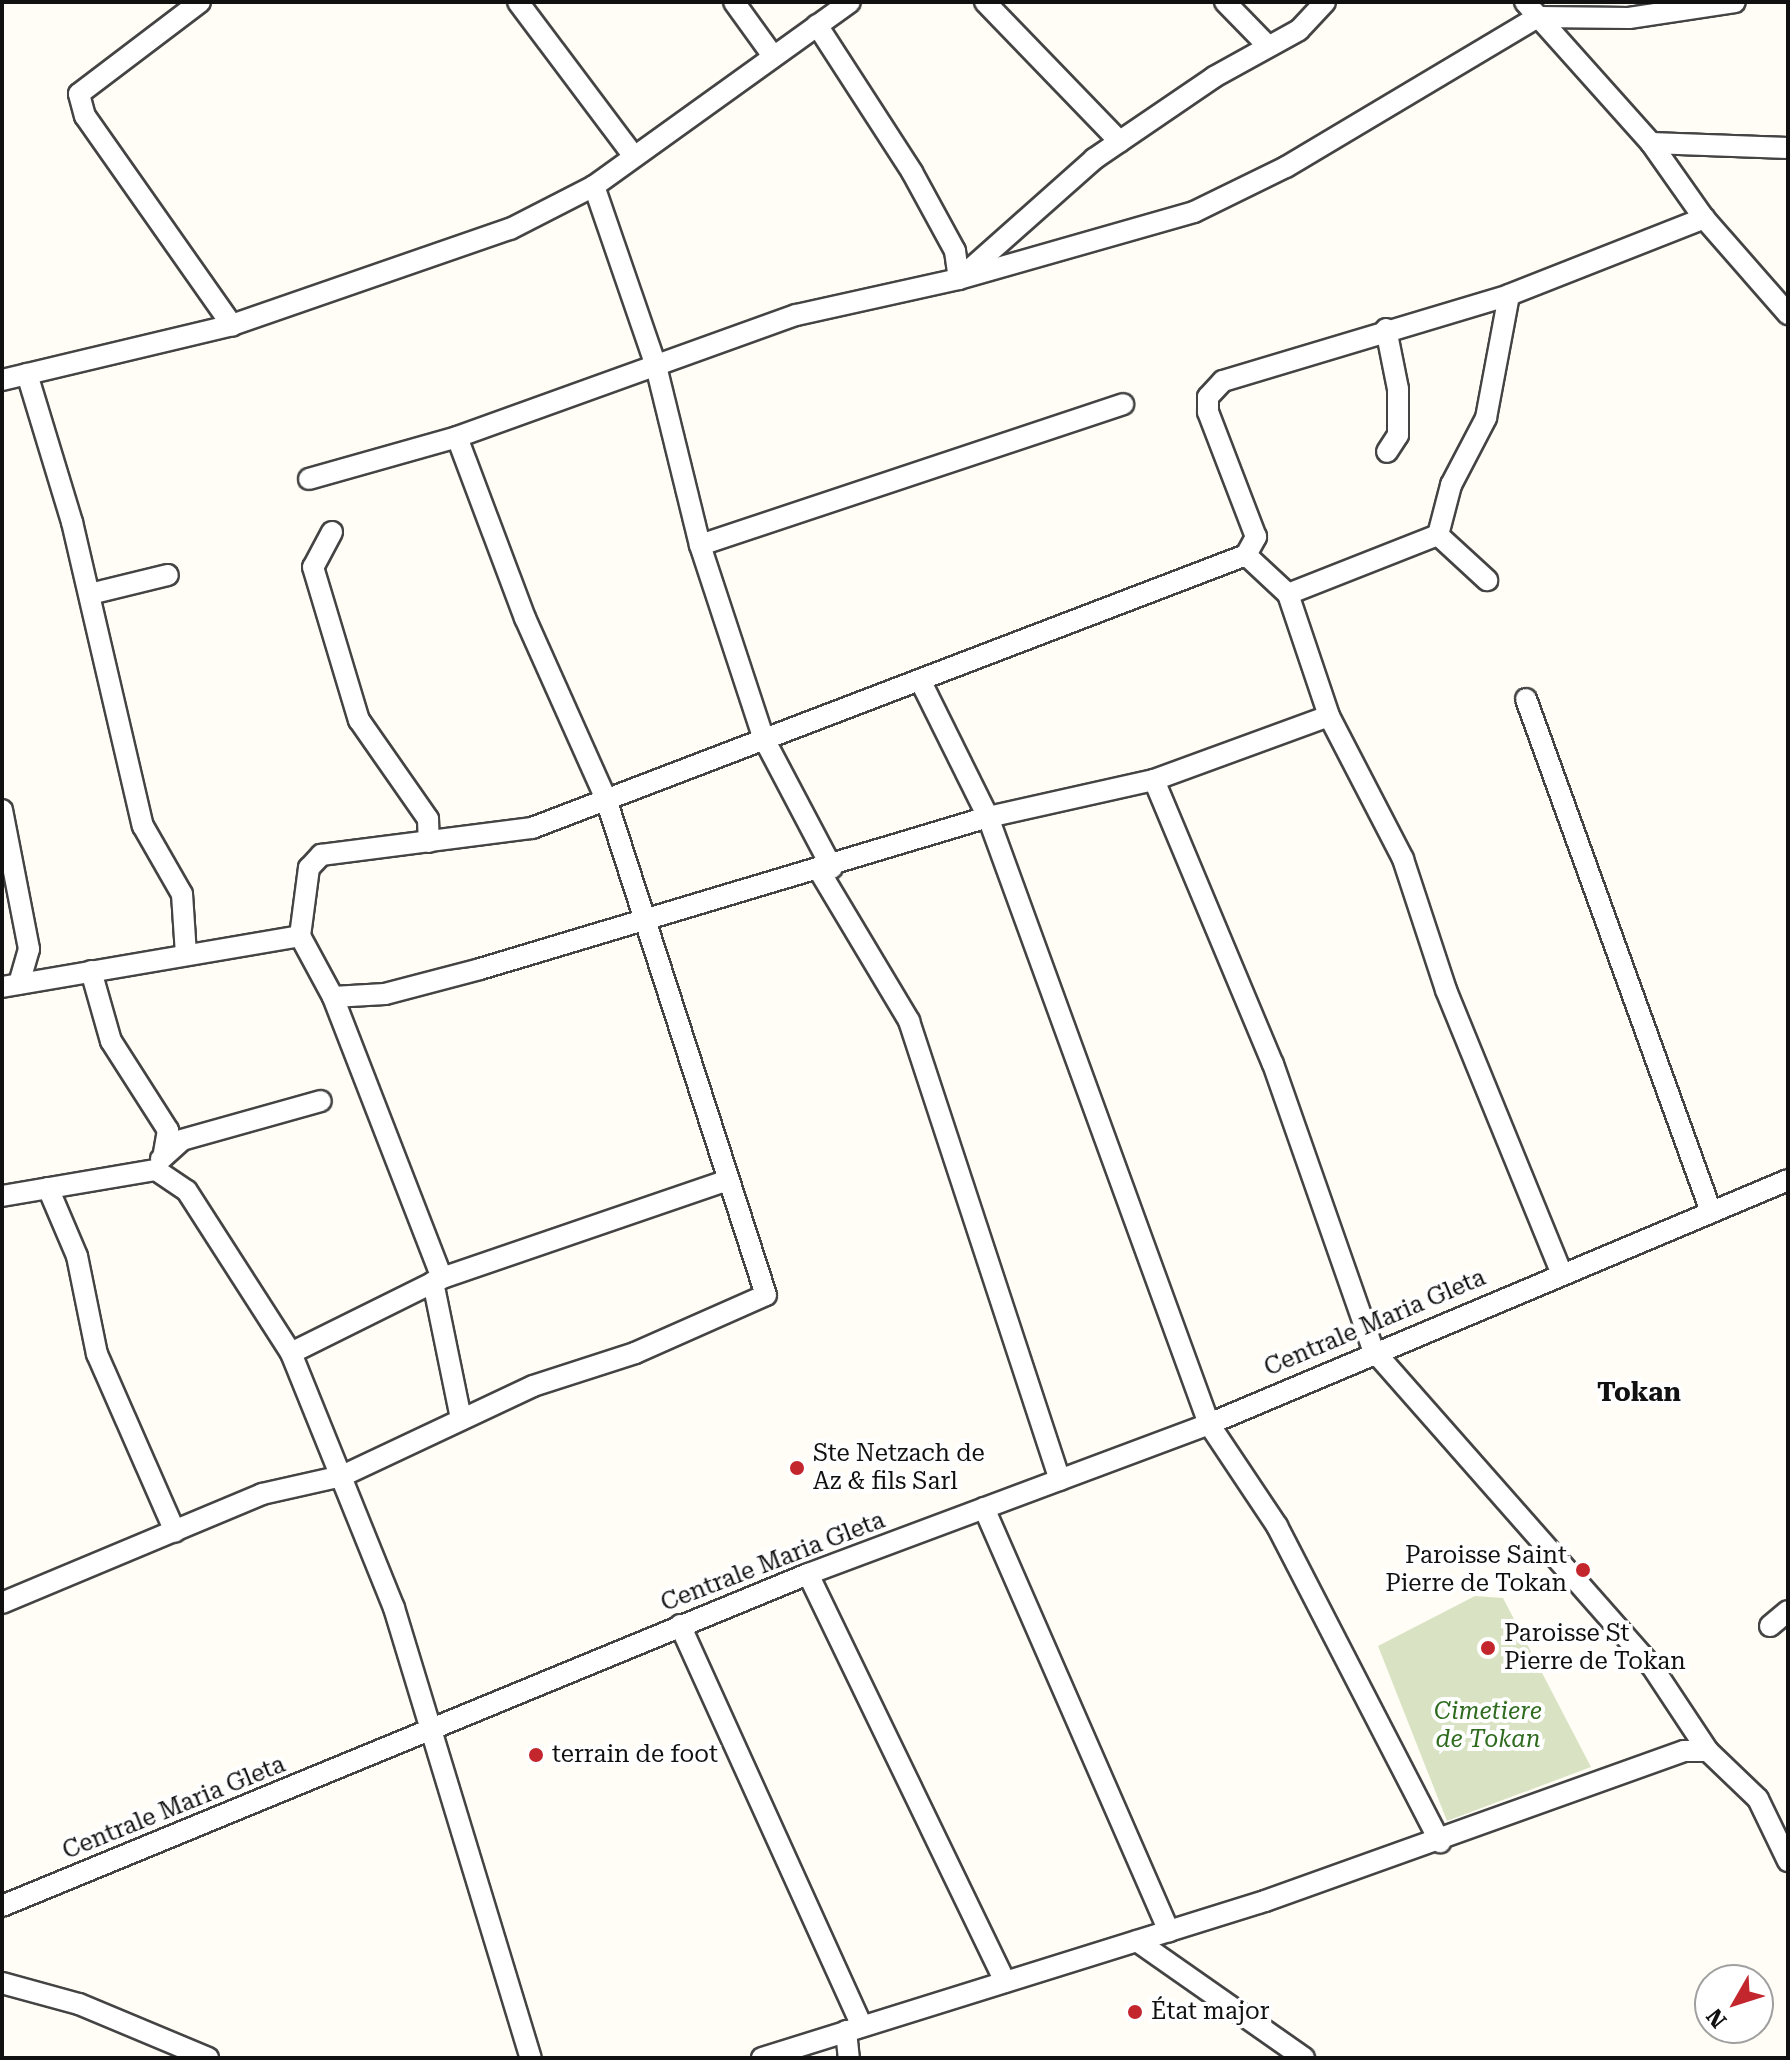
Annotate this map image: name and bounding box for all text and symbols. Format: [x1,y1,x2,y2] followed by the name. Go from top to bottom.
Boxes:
[1260,1263,1490,1383] street label: Centrale Maria Gleta
[1597,1377,1681,1409] district label: Tokan
[813,1440,985,1496] place label: Ste Netzach de Az & fils Sarl
[788,1459,806,1477] marker: Ste Netzach de Az & fils Sarl
[657,1506,889,1618] street label: Centrale Maria Gleta
[1385,1542,1567,1598] place label: Paroisse Saint Pierre de Tokan
[1574,1561,1592,1579] marker: Paroisse Saint Pierre de Tokan
[1504,1620,1686,1676] place label: Paroisse St Pierre de Tokan
[1479,1639,1497,1657] marker: Paroisse St Pierre de Tokan
[1434,1698,1542,1754] park label: Cimetiere de Tokan
[552,1741,718,1769] place label: terrain de foot
[527,1746,545,1764] marker: terrain de foot
[59,1750,289,1866] street label: Centrale Maria Gleta
[1694,1964,1774,2044] north arrow
[1151,1998,1270,2026] place label: État major
[1126,2003,1144,2021] marker: État major
[1701,2004,1732,2033] text: N

